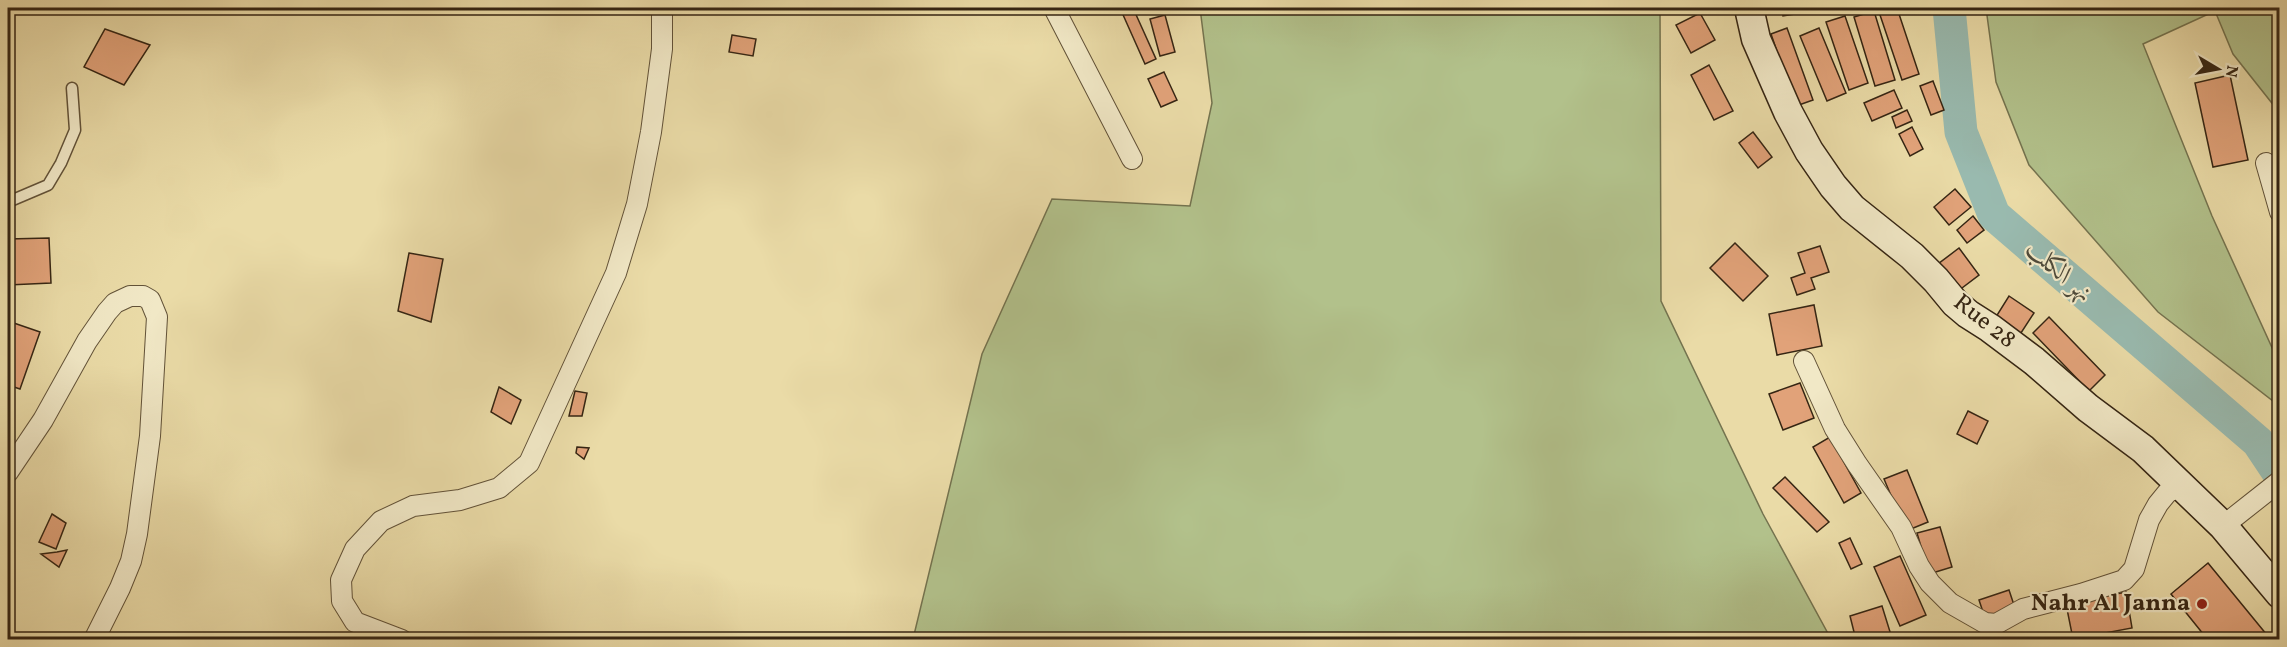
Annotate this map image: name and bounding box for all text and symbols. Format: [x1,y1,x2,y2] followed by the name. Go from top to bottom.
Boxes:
[2188,39,2248,99] north arrow
[2219,64,2243,79] text: N
[2017,232,2101,312] water label: نهر الكلب
[1945,287,2023,357] street label: Rue 28
[2031,587,2190,621] place label: Nahr Al Janna
[2195,597,2209,611] marker: Nahr Al Janna

